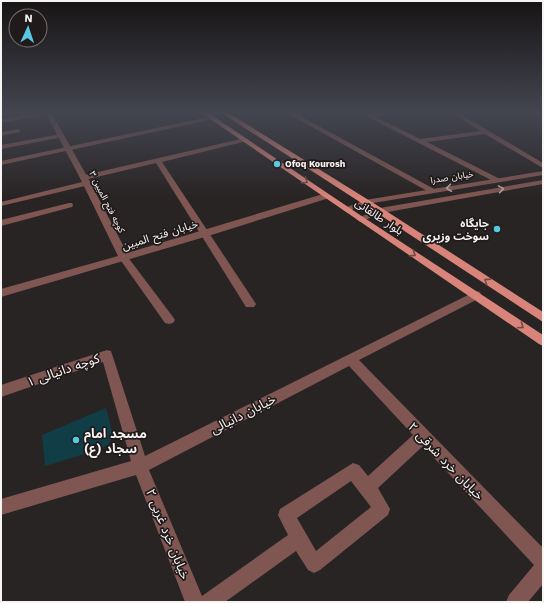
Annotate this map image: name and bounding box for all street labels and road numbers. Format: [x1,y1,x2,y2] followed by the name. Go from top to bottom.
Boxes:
[85,169,127,236] street label: کوچه فتح المبین ۳
[430,169,475,186] street label: خیابان صدرا
[353,196,405,238] street label: بلوار طالقانی
[120,217,200,254] street label: خیابان فتح المبین
[25,350,103,391] street label: کوچه دانیالی ۱
[208,391,279,438] street label: خیابان دانیالی
[404,419,487,504] street label: خیابان خرد شرقی ۲
[142,487,193,582] street label: خیابان خرد غربی ۲

